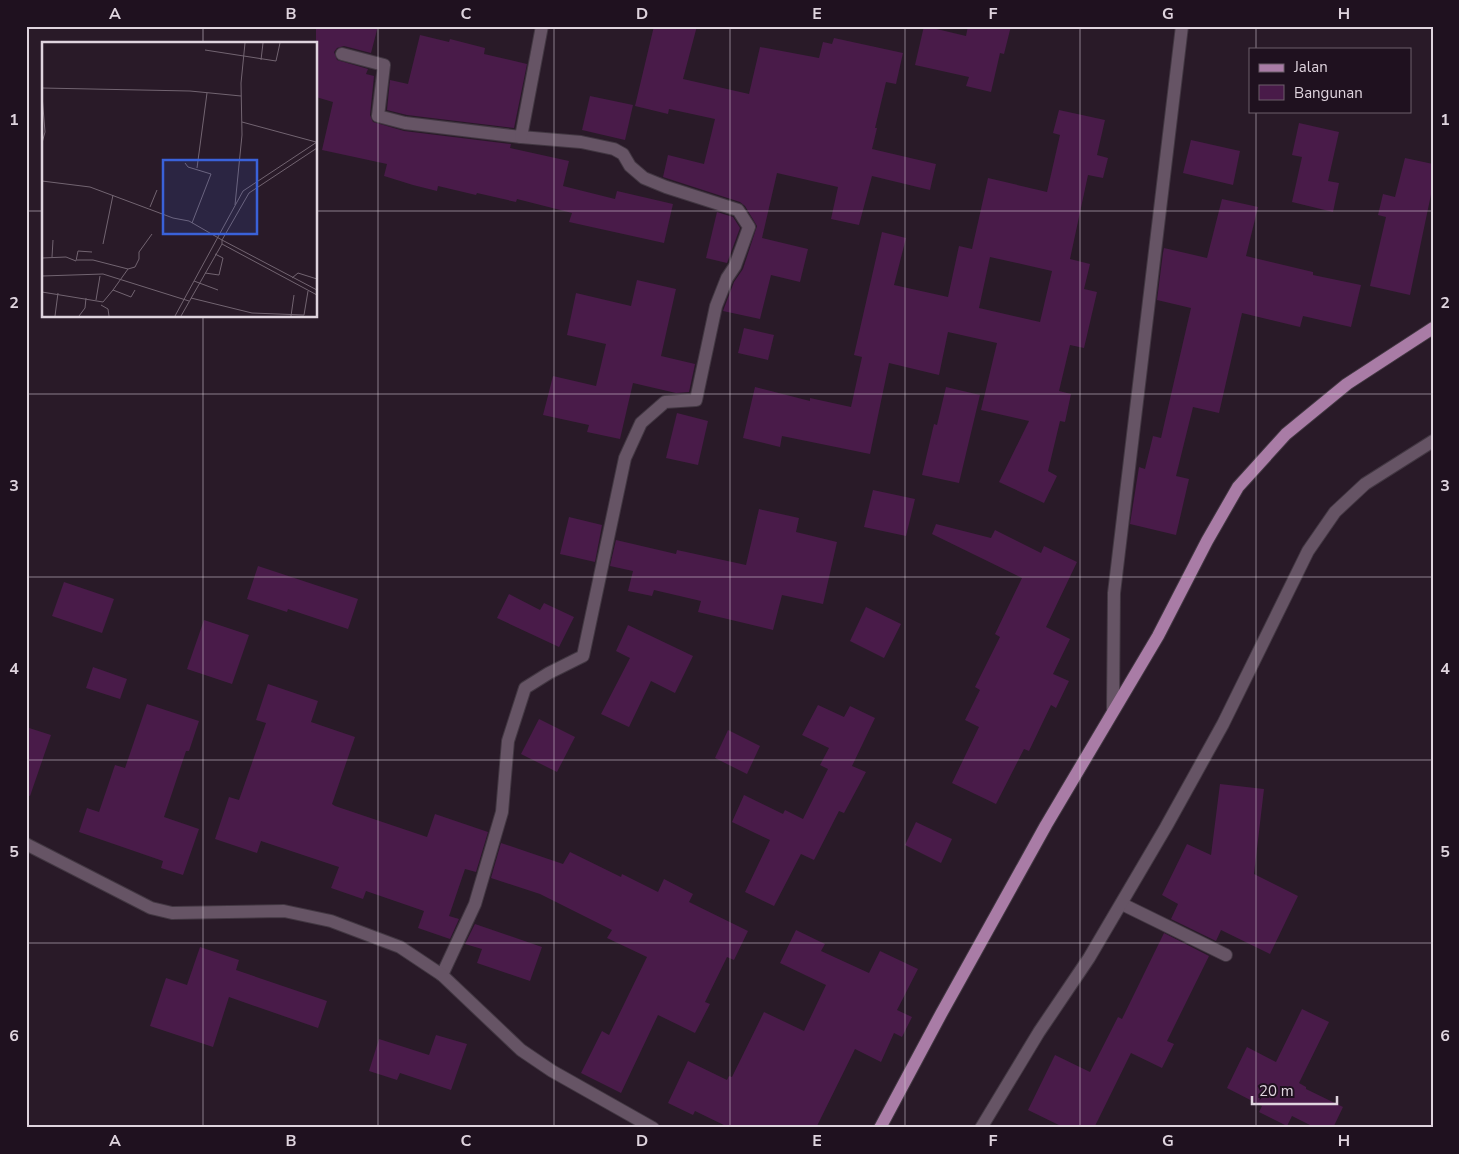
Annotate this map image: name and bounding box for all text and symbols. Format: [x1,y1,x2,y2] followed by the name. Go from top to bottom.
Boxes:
[109,3,121,25] text: A
[285,3,297,25] text: B
[461,3,472,25] text: C
[636,3,648,25] text: D
[812,3,822,25] text: E
[989,3,998,25] text: F
[1162,3,1174,25] text: G
[1338,3,1350,25] text: H
[42,42,318,318] inset map
[1249,48,1412,112] legend
[1293,57,1328,77] text: Jalan
[1294,83,1363,103] text: Bangunan
[9,109,19,131] text: 1
[1440,109,1450,131] text: 1
[9,292,19,314] text: 2
[1440,292,1450,314] text: 2
[9,475,19,497] text: 3
[1440,475,1450,497] text: 3
[9,658,19,680] text: 4
[1440,658,1450,680] text: 4
[9,841,19,863] text: 5
[1440,841,1450,863] text: 5
[9,1025,19,1047] text: 6
[1440,1025,1450,1047] text: 6
[1252,1074,1336,1106] scale bar
[1259,1081,1294,1101] text: 20 m
[109,1130,121,1152] text: A
[285,1130,297,1152] text: B
[461,1130,472,1152] text: C
[636,1130,648,1152] text: D
[812,1130,822,1152] text: E
[989,1130,998,1152] text: F
[1162,1130,1174,1152] text: G
[1338,1130,1350,1152] text: H

